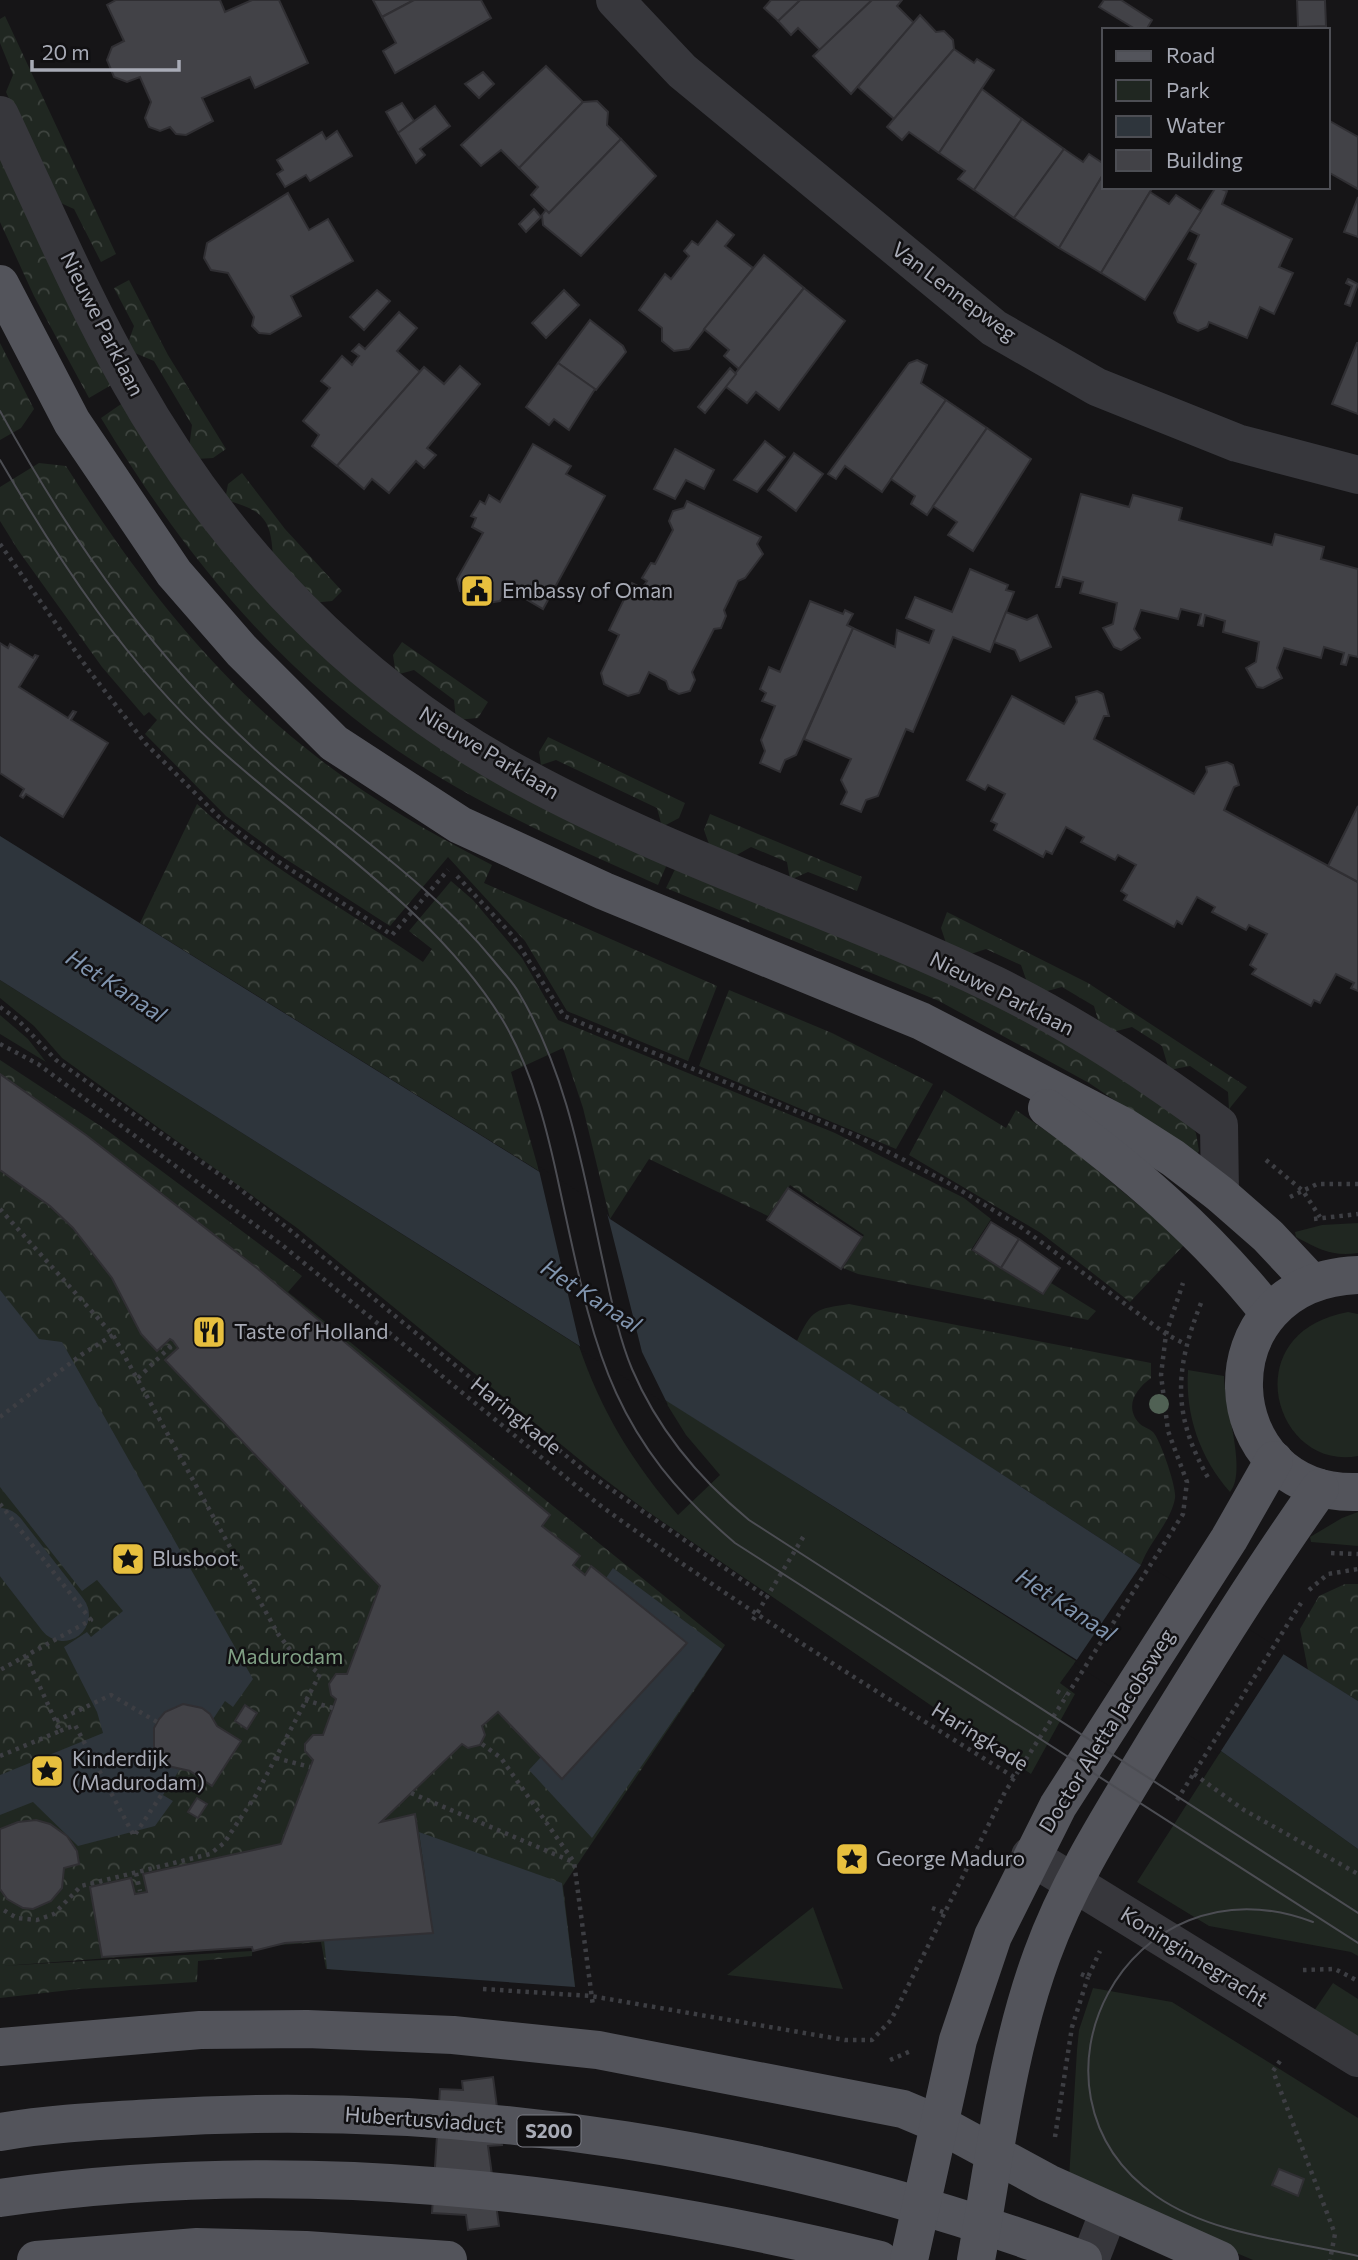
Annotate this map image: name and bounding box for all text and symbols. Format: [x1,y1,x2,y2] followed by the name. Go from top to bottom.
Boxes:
[32,28,178,72] scale bar
[1102,28,1330,189] legend
[42,39,90,64] text: 20 m
[1166,42,1215,67] text: Road
[1166,77,1210,102] text: Park
[1166,112,1225,137] text: Water
[1166,147,1243,172] text: Building
[888,236,1022,346] street label: Van Lennepweg
[56,247,151,400] street label: Nieuwe Parklaan
[458,572,496,610] public building icon: Embassy of Oman
[502,577,673,602] place label: Embassy of Oman
[415,700,564,803] street label: Nieuwe Parklaan
[61,942,173,1028] water label: Het Kanaal
[926,945,1079,1040] street label: Nieuwe Parklaan
[536,1252,648,1338] water label: Het Kanaal
[190,1313,228,1351] restaurant icon: Taste of Holland
[234,1318,389,1343] place label: Taste of Holland
[467,1371,567,1459] street label: Haringkade
[109,1540,147,1578] place icon: Blusboot
[152,1545,238,1570] place label: Blusboot
[1011,1561,1123,1647] water label: Het Kanaal
[1033,1624,1179,1837] street label: Doctor Aletta Jacobsweg
[227,1643,343,1668] park label: Madurodam
[928,1696,1034,1775] street label: Haringkade
[72,1745,205,1794] place label: Kinderdijk (Madurodam)
[28,1752,66,1790] place icon: Kinderdijk (Madurodam)
[833,1840,871,1878] place icon: George Maduro
[876,1845,1025,1870] place label: George Maduro
[1117,1900,1273,2011] street label: Koninginnegracht
[344,2100,504,2137] street label: Hubertusviaduct
[518,2116,580,2146] road number: S200

